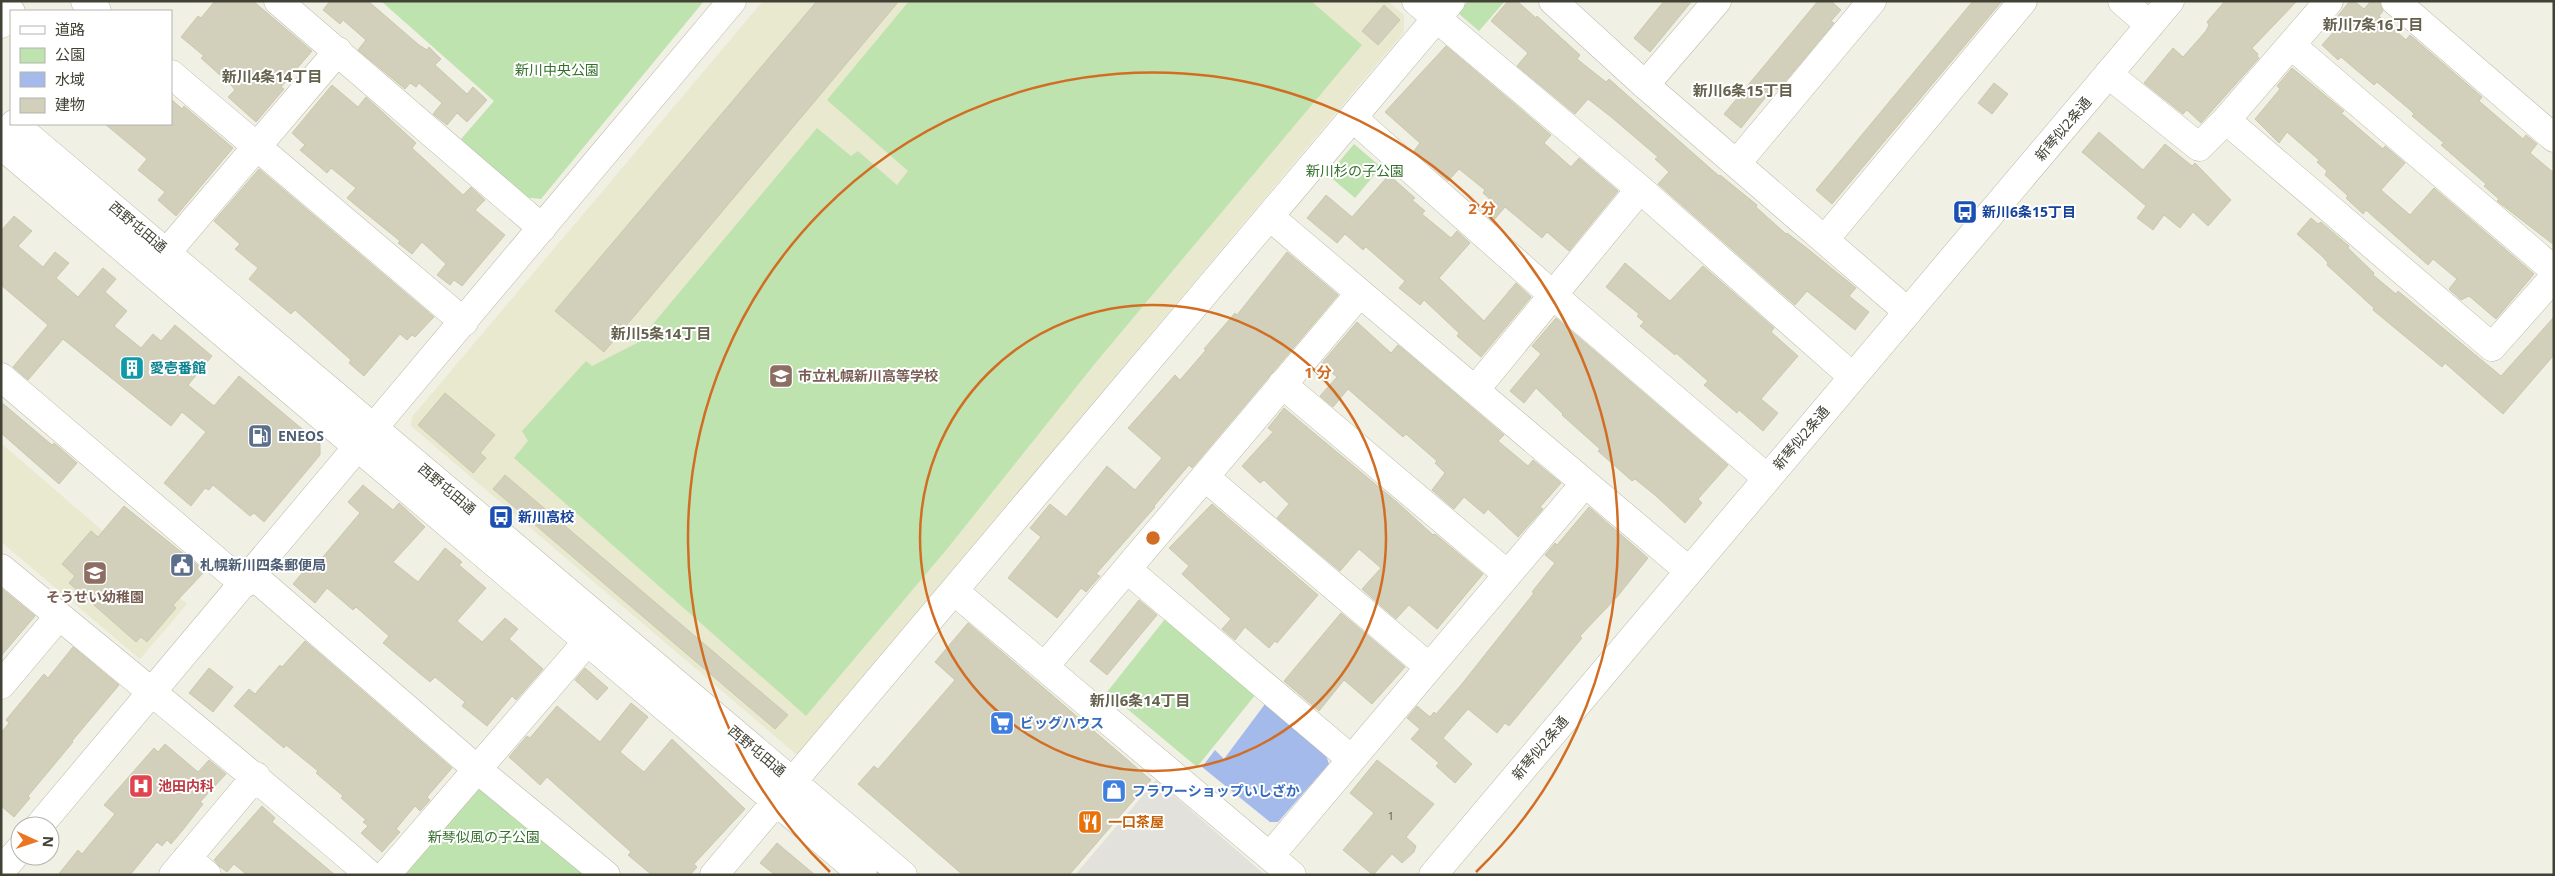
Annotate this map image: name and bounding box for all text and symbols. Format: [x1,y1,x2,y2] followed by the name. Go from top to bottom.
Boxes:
[10,10,172,125] legend
[2323,14,2423,34] district label: 新川7条16丁目
[55,19,85,39] text: 道路
[55,44,85,64] text: 公園
[515,60,599,79] park label: 新川中央公園
[222,66,322,86] district label: 新川4条14丁目
[55,69,85,89] text: 水域
[1693,80,1793,100] district label: 新川6条15丁目
[2030,93,2095,165] street label: 新琴似2条通
[55,94,85,114] text: 建物
[1306,161,1404,180] park label: 新川杉の子公園
[105,197,171,256] street label: 西野屯田通
[1468,198,1496,218] text: 2 分
[1952,199,1978,225] bus stop icon: 新川6条15丁目
[1982,202,2076,221] place label: 新川6条15丁目
[611,323,711,343] district label: 新川5条14丁目
[119,355,145,381] building icon: 愛壱番館
[150,358,206,377] place label: 愛壱番館
[1304,362,1332,382] text: 1 分
[768,363,794,389] school or university icon: 市立札幌新川高等学校
[798,366,938,385] place label: 市立札幌新川高等学校
[1768,402,1833,474] street label: 新琴似2条通
[247,423,273,449] fuel station icon: ENEOS
[278,426,324,445] place label: ENEOS
[414,459,480,518] street label: 西野屯田通
[488,504,514,530] bus stop icon: 新川高校
[518,507,574,526] place label: 新川高校
[1144,529,1162,547] centre of rings
[169,552,195,578] public building icon: 札幌新川四条郵便局
[200,555,326,574] place label: 札幌新川四条郵便局
[82,560,108,586] school or university icon: そうせい幼稚園
[46,587,144,606] place label: そうせい幼稚園
[1090,690,1190,710] district label: 新川6条14丁目
[989,710,1015,736] supermarket icon: ビッグハウス
[1507,712,1572,784] street label: 新琴似2条通
[1020,713,1104,732] place label: ビッグハウス
[724,721,790,780] street label: 西野屯田通
[128,773,154,799] hospital icon: 池田内科
[158,776,214,795] place label: 池田内科
[1101,778,1127,804] shop icon: フラワーショップいしざか
[1132,781,1300,800] place label: フラワーショップいしざか
[1388,808,1394,823] house number: 1
[1077,809,1103,835] restaurant icon: 一口茶屋
[1108,812,1164,831] place label: 一口茶屋
[10,816,60,866] north arrow
[428,827,540,846] park label: 新琴似風の子公園
[39,836,58,848] text: N

